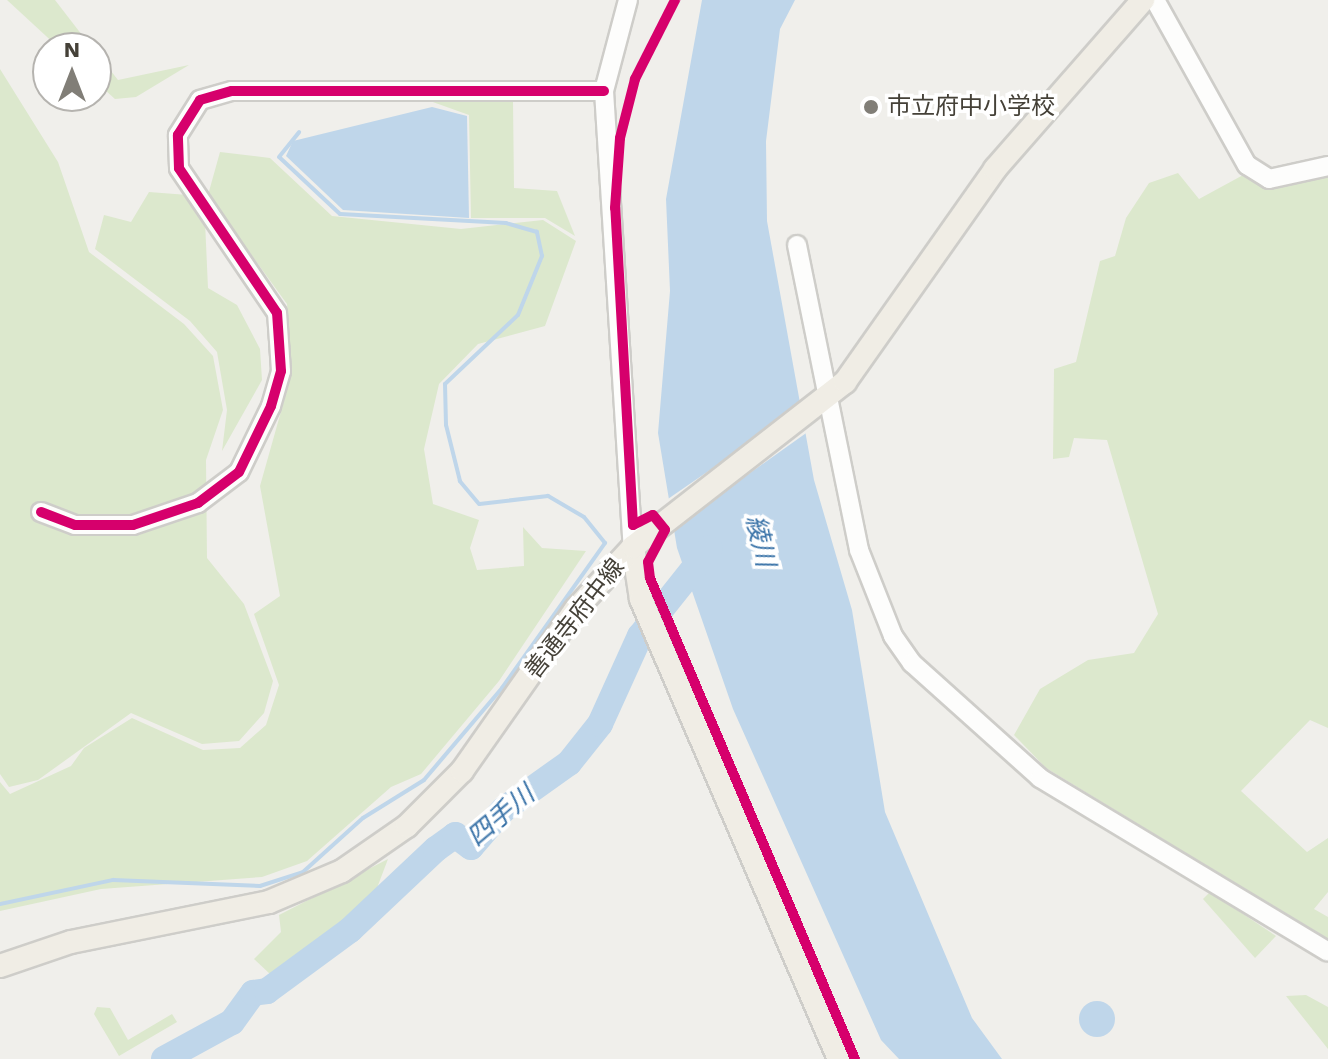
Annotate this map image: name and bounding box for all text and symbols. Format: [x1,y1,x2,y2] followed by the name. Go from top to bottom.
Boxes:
[32,32,112,112] north arrow
[64,37,80,62] text: N
[887,93,1055,121] place label: 市立府中小学校
[862,98,880,116] marker: 市立府中小学校
[739,512,781,570] water label: 綾川
[519,553,631,685] street label: 善通寺府中線
[461,779,541,853] water label: 四手川

